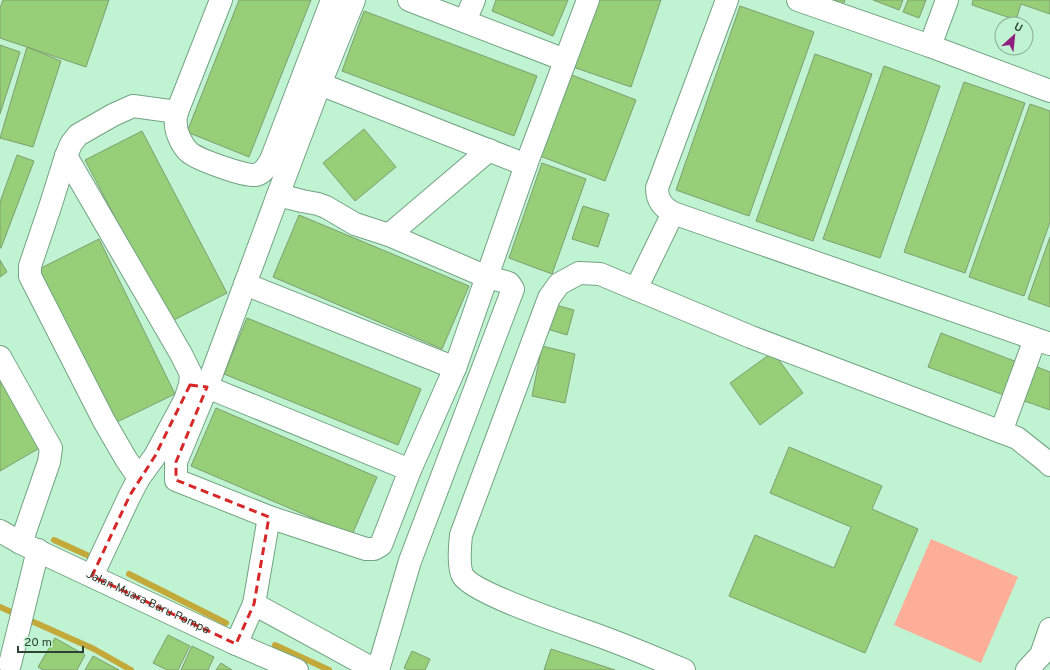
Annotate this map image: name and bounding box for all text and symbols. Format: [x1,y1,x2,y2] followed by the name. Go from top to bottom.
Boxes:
[994,16,1034,56] north arrow
[1011,20,1025,36] text: U
[83,566,212,638] street label: Jalan Muara Baru Pompa
[18,628,83,654] scale bar
[24,635,52,651] text: 20 m

